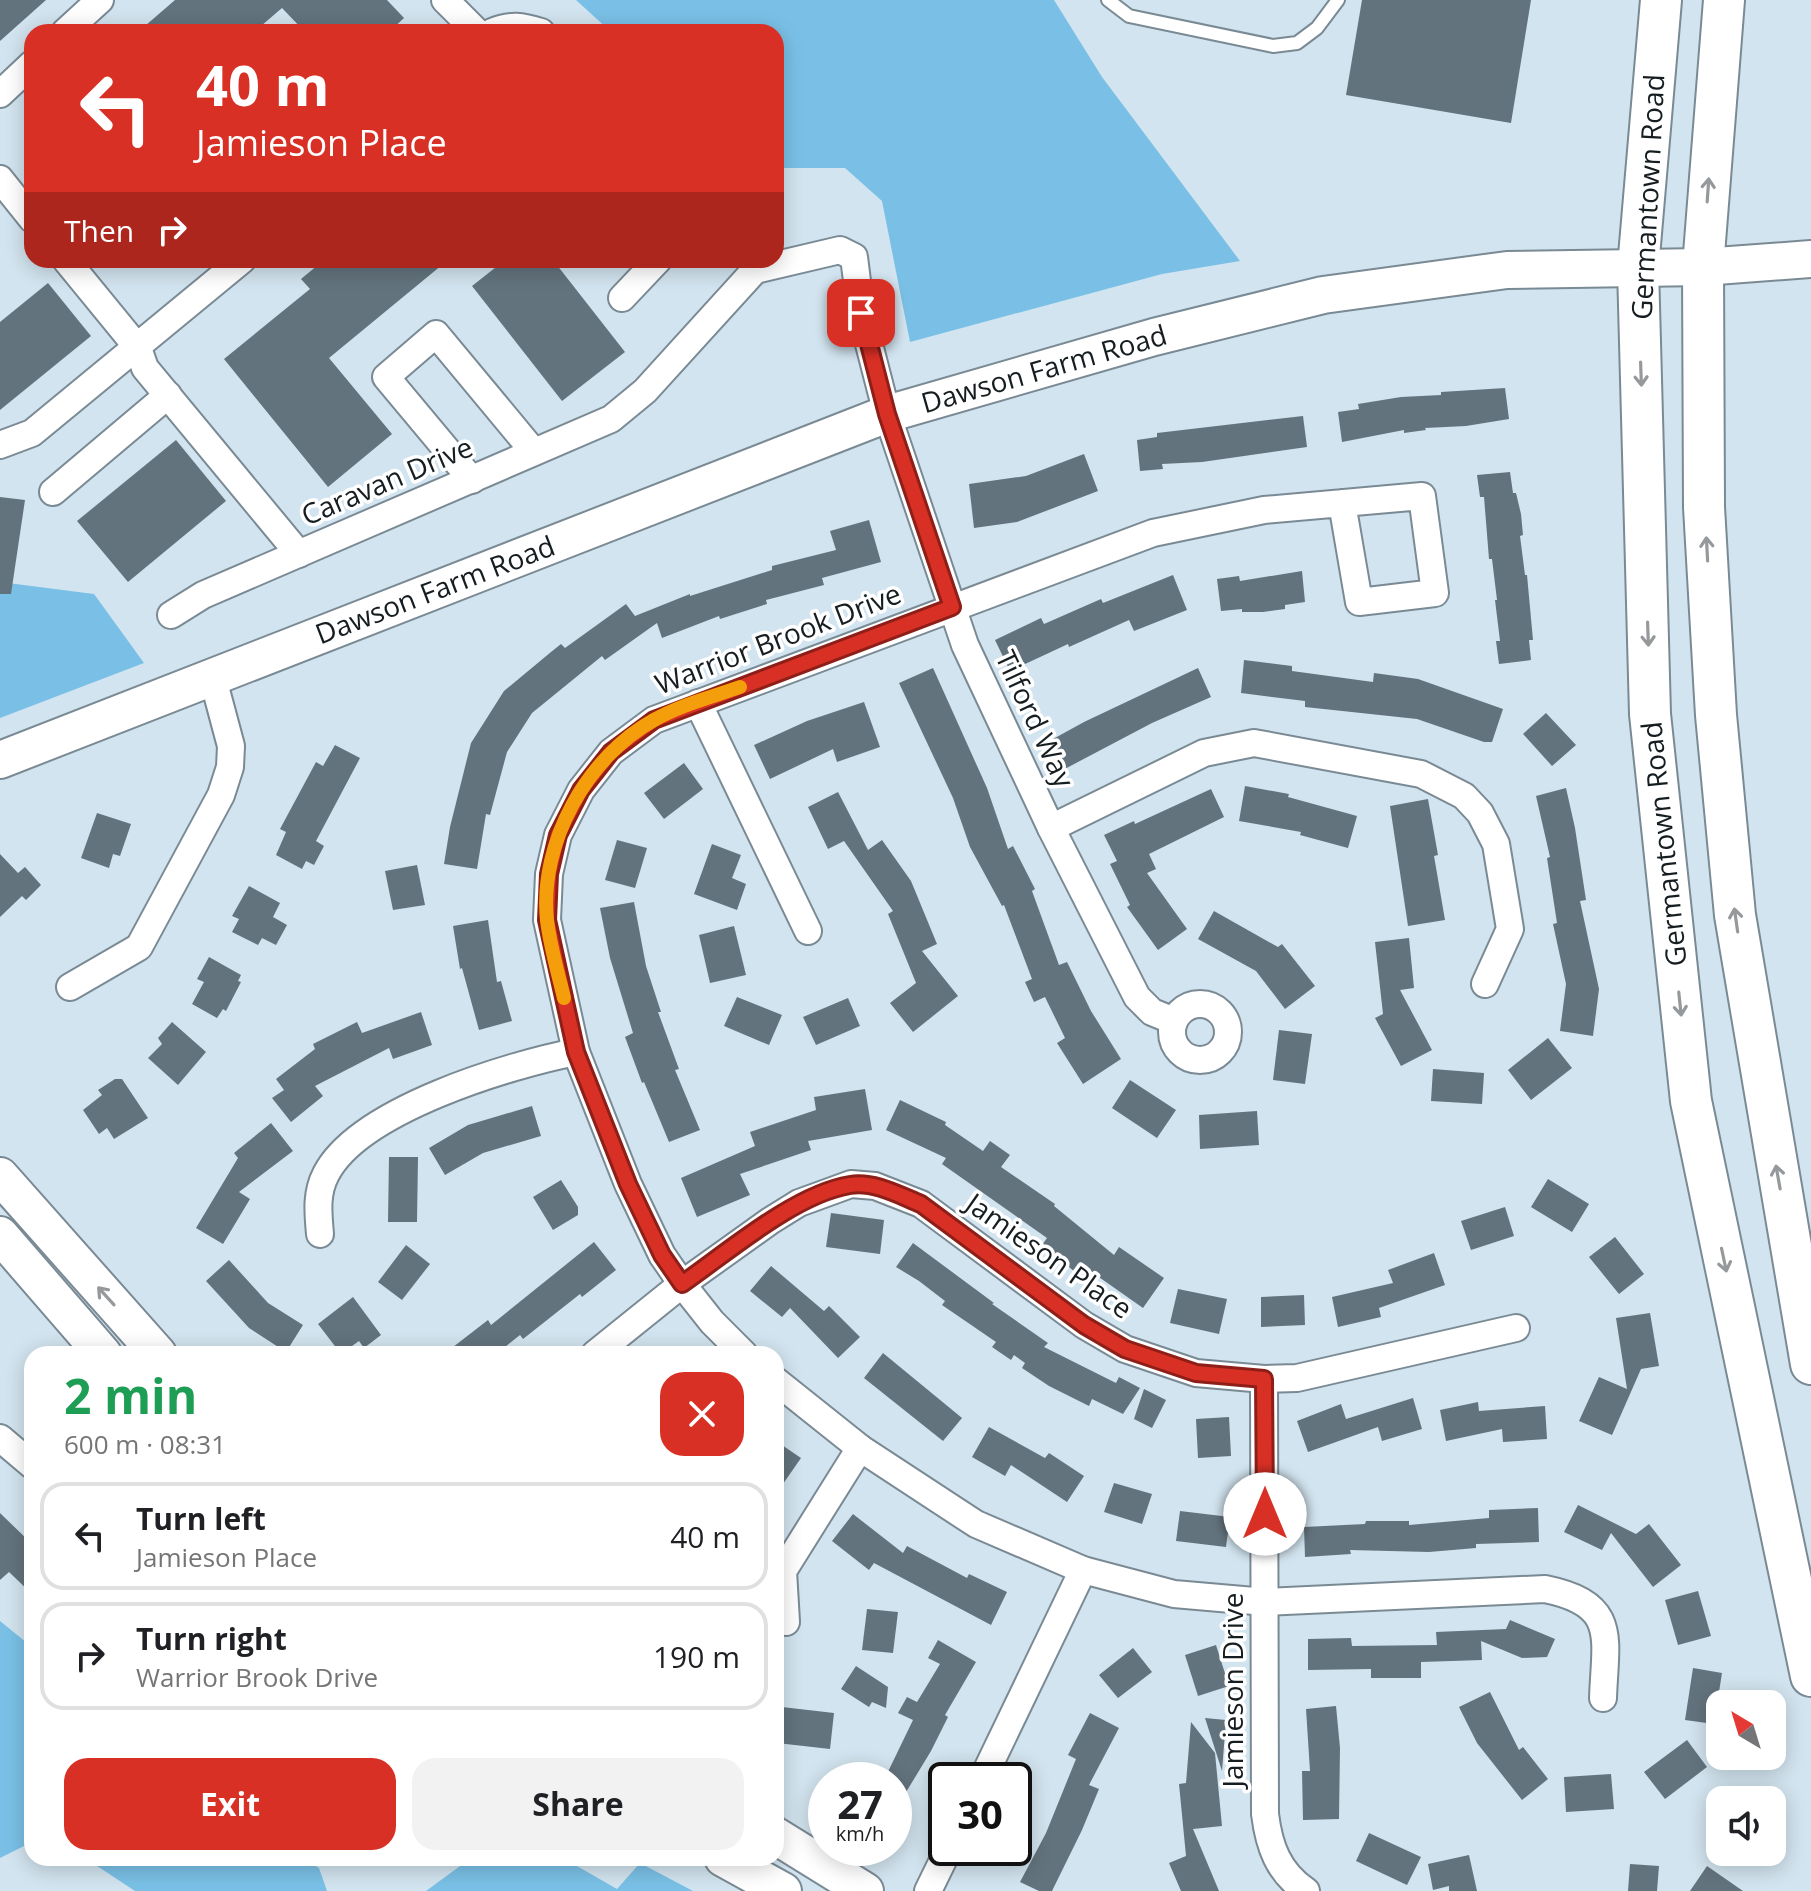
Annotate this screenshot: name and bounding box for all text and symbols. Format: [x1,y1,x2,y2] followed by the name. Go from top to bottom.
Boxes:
[196,46,330,122] text: 40 m
[64,56,168,160] icon: left
[1622,73,1672,321] street label: Germantown Road
[196,118,447,167] text: Jamieson Place
[1701,177,1716,203] one-way arrow
[150,208,194,252] icon: right
[64,210,134,251] text: Then
[827,279,895,347] pin
[839,291,883,335] icon: arrive
[917,315,1171,421] street label: Dawson Farm Road
[1633,360,1648,387] one-way arrow
[295,427,478,533] street label: Caravan Drive
[309,526,560,652] street label: Dawson Farm Road
[1699,536,1714,563] one-way arrow
[649,574,906,703] street label: Warrior Brook Drive
[1640,620,1656,647] one-way arrow
[988,644,1085,794] street label: Tilford Way
[1631,720,1695,968] street label: Germantown Road
[1728,908,1743,933] one-way arrow
[1672,990,1687,1017] one-way arrow
[1769,1164,1784,1190] one-way arrow
[956,1182,1140,1327] street label: Jamieson Place
[1717,1247,1732,1273] one-way arrow
[97,1286,115,1306] one-way arrow
[64,1363,197,1428] text: 2 min
[660,1372,744,1456] button: close
[64,1426,226,1462] text: 600 m · 08:31
[1223,1472,1307,1556] position arrow
[136,1498,266,1539] text: Turn left
[68,1514,112,1558] icon: left
[670,1516,740,1557] text: 40 m
[136,1539,317,1575] text: Jamieson Place
[1213,1593,1251,1790] street label: Jamieson Drive
[136,1618,287,1659] text: Turn right
[68,1634,112,1678] icon: right
[653,1636,740,1677] text: 190 m
[136,1659,378,1695] text: Warrior Brook Drive
[1706,1690,1786,1770] north arrow
[1706,1690,1786,1866] map controls
[64,1758,396,1850] button: Exit
[412,1758,744,1850] button: Share
[928,1762,1032,1866] speed limit sign: 30
[837,1776,883,1831] text: 27
[1706,1786,1786,1866] button: sound
[836,1820,884,1847] text: km/h

